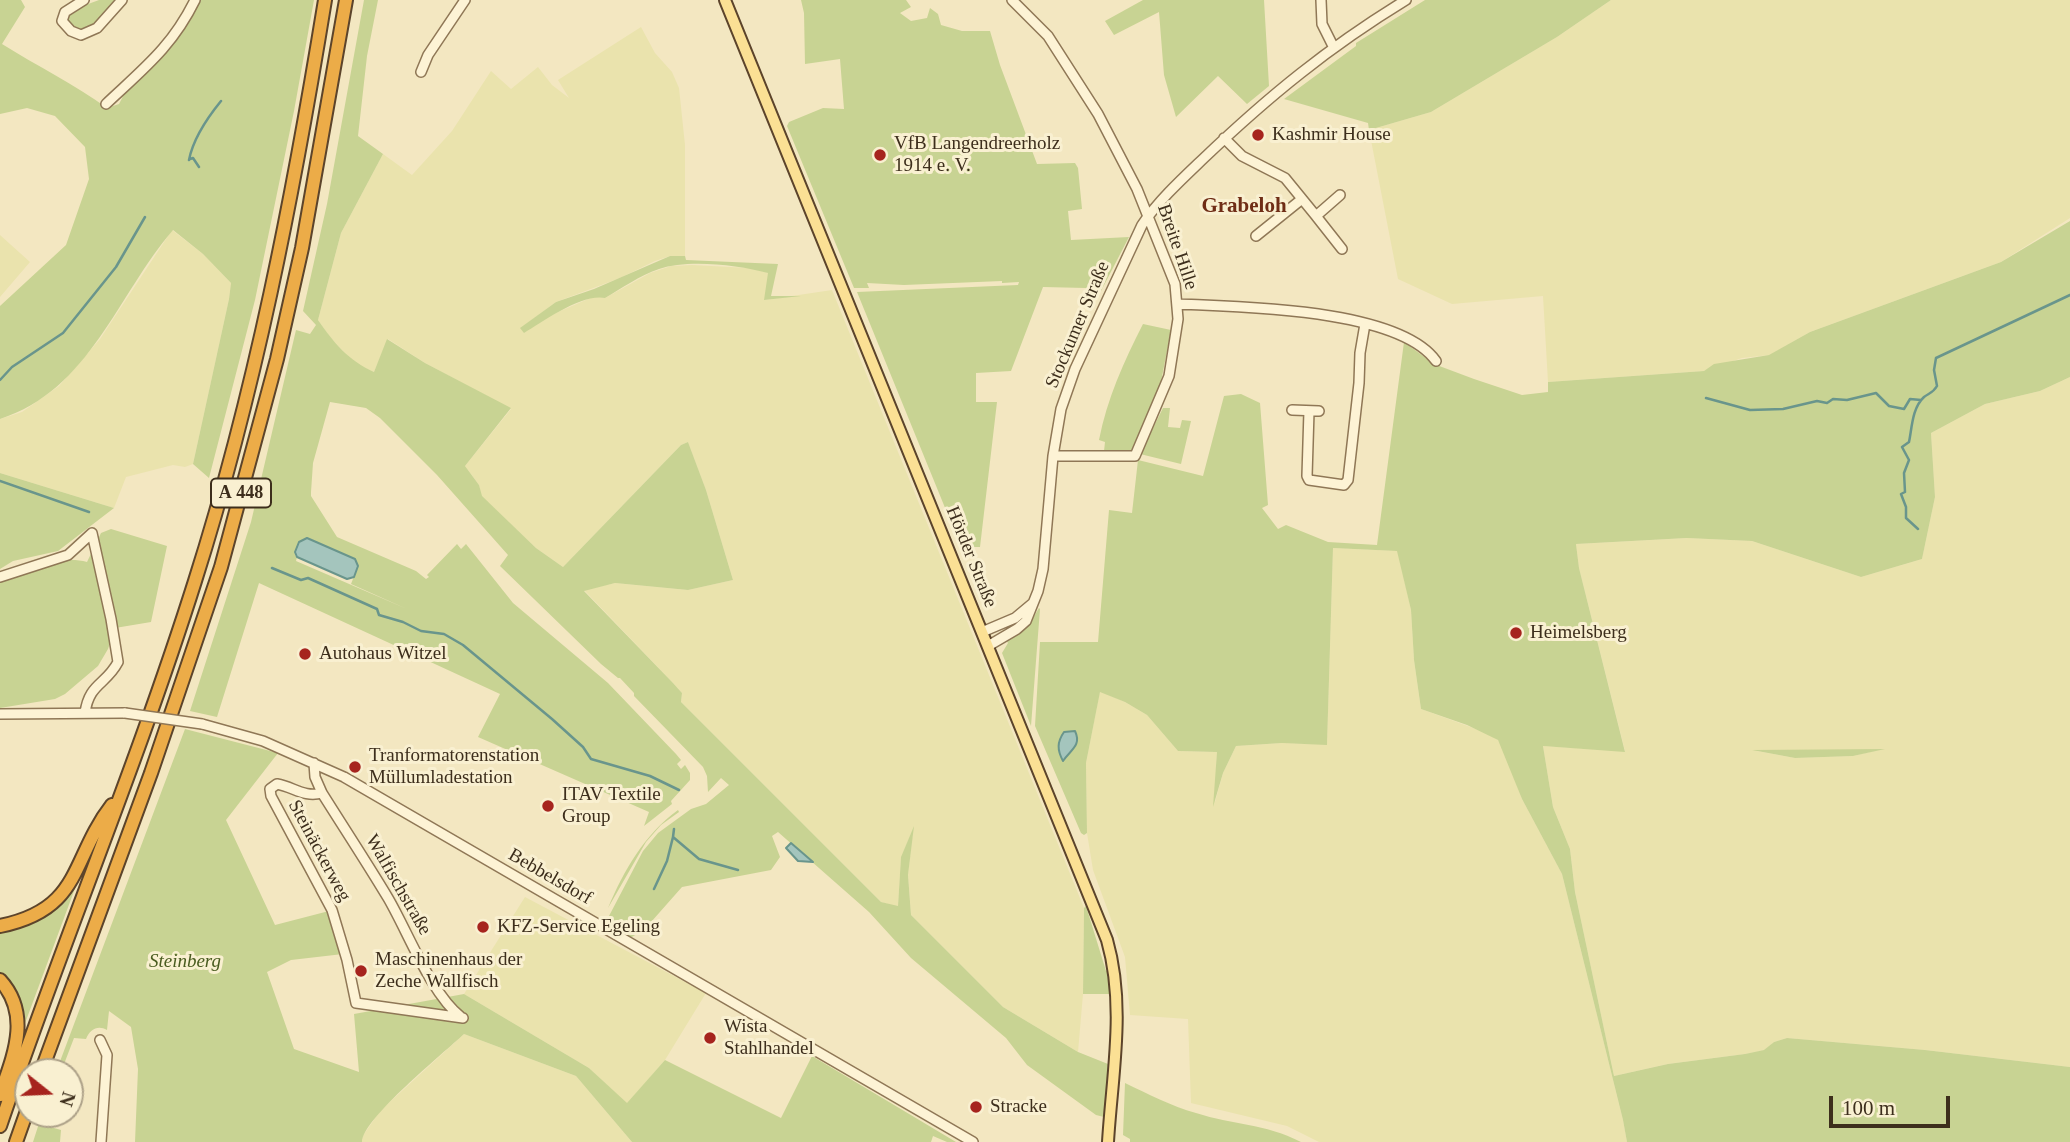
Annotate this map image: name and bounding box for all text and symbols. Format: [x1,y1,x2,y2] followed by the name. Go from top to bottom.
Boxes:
[1272,124,1391,146] place label: Kashmir House
[1250,127,1266,143] marker: Kashmir House
[894,133,1060,177] place label: VfB Langendreerholz 1914 e. V.
[872,147,888,163] marker: VfB Langendreerholz 1914 e. V.
[1201,194,1287,220] district label: Grabeloh
[1152,201,1202,293] street label: Breite Hille
[1041,258,1115,392] street label: Stockumer Straße
[211,478,271,508] road number: A 448
[940,503,1002,611] street label: Hörder Straße
[1530,622,1627,644] place label: Heimelsberg
[1508,625,1524,641] marker: Heimelsberg
[319,643,446,665] place label: Autohaus Witzel
[297,646,313,662] marker: Autohaus Witzel
[369,745,539,789] place label: Tranformatorenstation Müllumladestation
[347,759,363,775] marker: Tranformatorenstation Müllumladestation
[562,784,661,828] place label: ITAV Textile Group
[283,796,355,906] street label: Steinäckerweg
[540,798,556,814] marker: ITAV Textile Group
[360,831,436,939] street label: Walfischstraße
[504,844,596,910] street label: Bebbelsdorf
[497,916,660,938] place label: KFZ-Service Egeling
[475,919,491,935] marker: KFZ-Service Egeling
[375,949,522,993] place label: Maschinenhaus der Zeche Wallfisch
[149,951,221,973] park label: Steinberg
[353,963,369,979] marker: Maschinenhaus der Zeche Wallfisch
[724,1016,814,1060] place label: Wista Stahlhandel
[702,1030,718,1046] marker: Wista Stahlhandel
[14,1058,84,1128] north arrow
[1832,1082,1953,1126] scale bar
[55,1089,80,1109] text: N
[990,1096,1047,1118] place label: Stracke
[1842,1096,1895,1120] text: 100 m
[968,1099,984,1115] marker: Stracke

